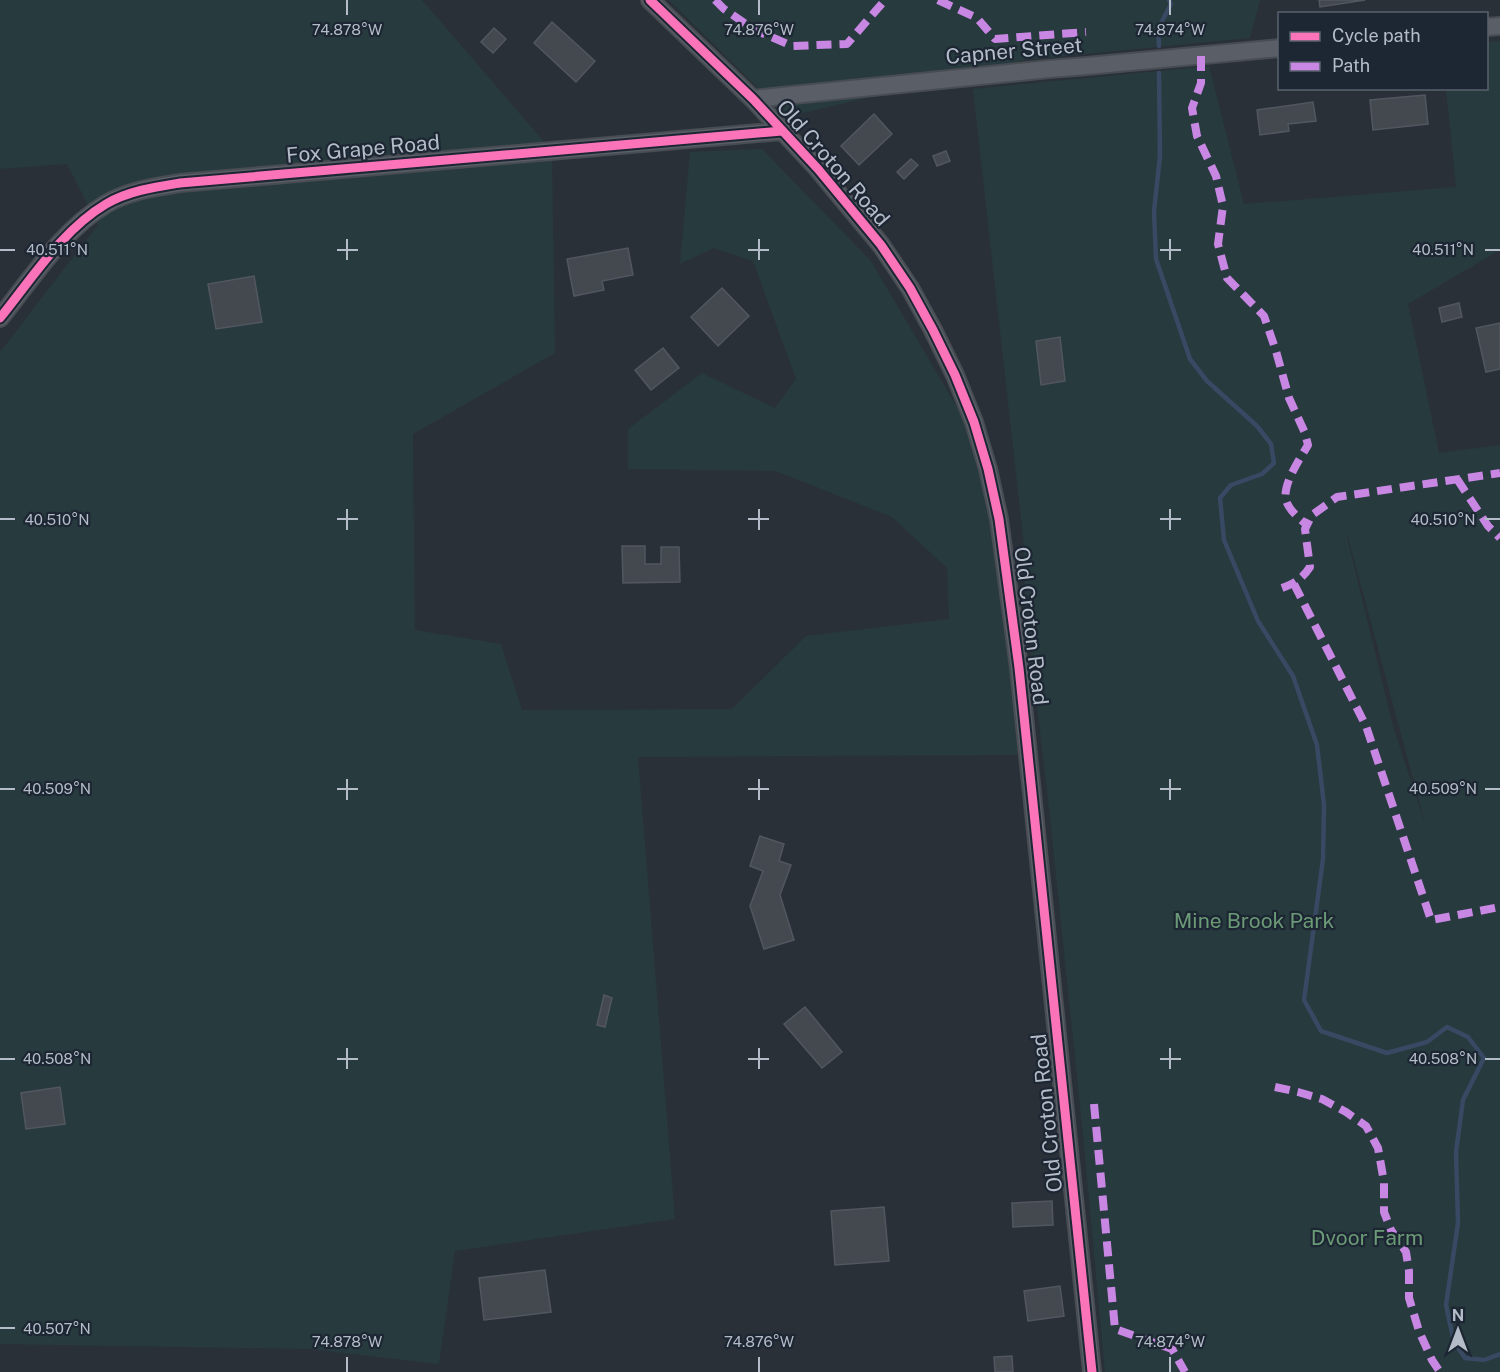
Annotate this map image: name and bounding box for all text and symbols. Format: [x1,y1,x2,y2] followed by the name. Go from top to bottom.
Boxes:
[1278,12,1488,90] legend
[312,21,382,38] text: 74.878°W
[724,21,794,38] text: 74.876°W
[1135,21,1205,38] text: 74.874°W
[1332,25,1421,46] text: Cycle path
[945,32,1083,69] street label: Capner Street
[1332,55,1370,76] text: Path
[772,94,895,231] street label: Old Croton Road
[285,129,441,168] street label: Fox Grape Road
[26,241,88,258] text: 40.511°N
[1412,241,1474,258] text: 40.511°N
[24,511,90,528] text: 40.510°N
[1410,511,1476,528] text: 40.510°N
[1009,545,1054,707] street label: Old Croton Road
[23,780,91,797] text: 40.509°N
[1409,780,1477,797] text: 40.509°N
[1174,908,1334,933] park label: Mine Brook Park
[1026,1033,1067,1194] street label: Old Croton Road
[23,1050,91,1067] text: 40.508°N
[1409,1050,1477,1067] text: 40.508°N
[1311,1225,1423,1250] park label: Dvoor Farm
[1428,1300,1488,1360] north arrow
[1452,1306,1464,1325] text: N
[23,1320,91,1337] text: 40.507°N
[312,1333,382,1350] text: 74.878°W
[724,1333,794,1350] text: 74.876°W
[1135,1333,1205,1350] text: 74.874°W

